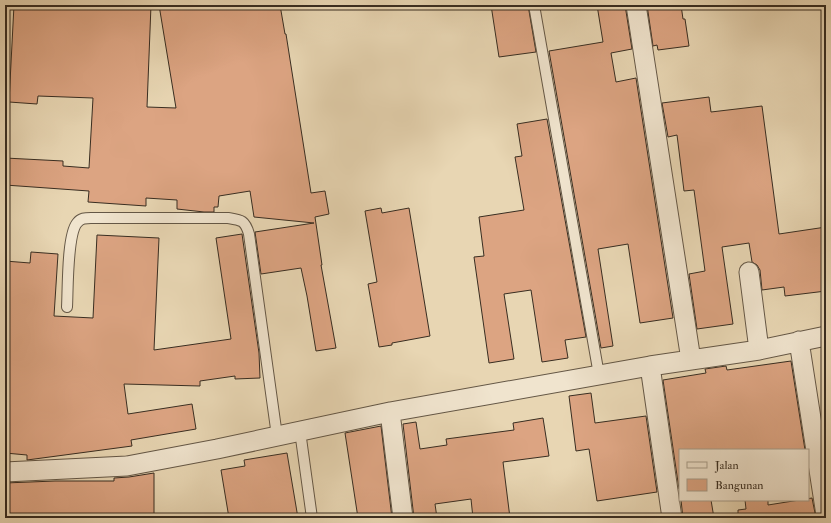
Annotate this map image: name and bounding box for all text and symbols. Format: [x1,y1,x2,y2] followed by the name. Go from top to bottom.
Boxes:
[679,449,809,501] legend
[714,458,739,473] text: Jalan
[715,478,764,493] text: Bangunan

